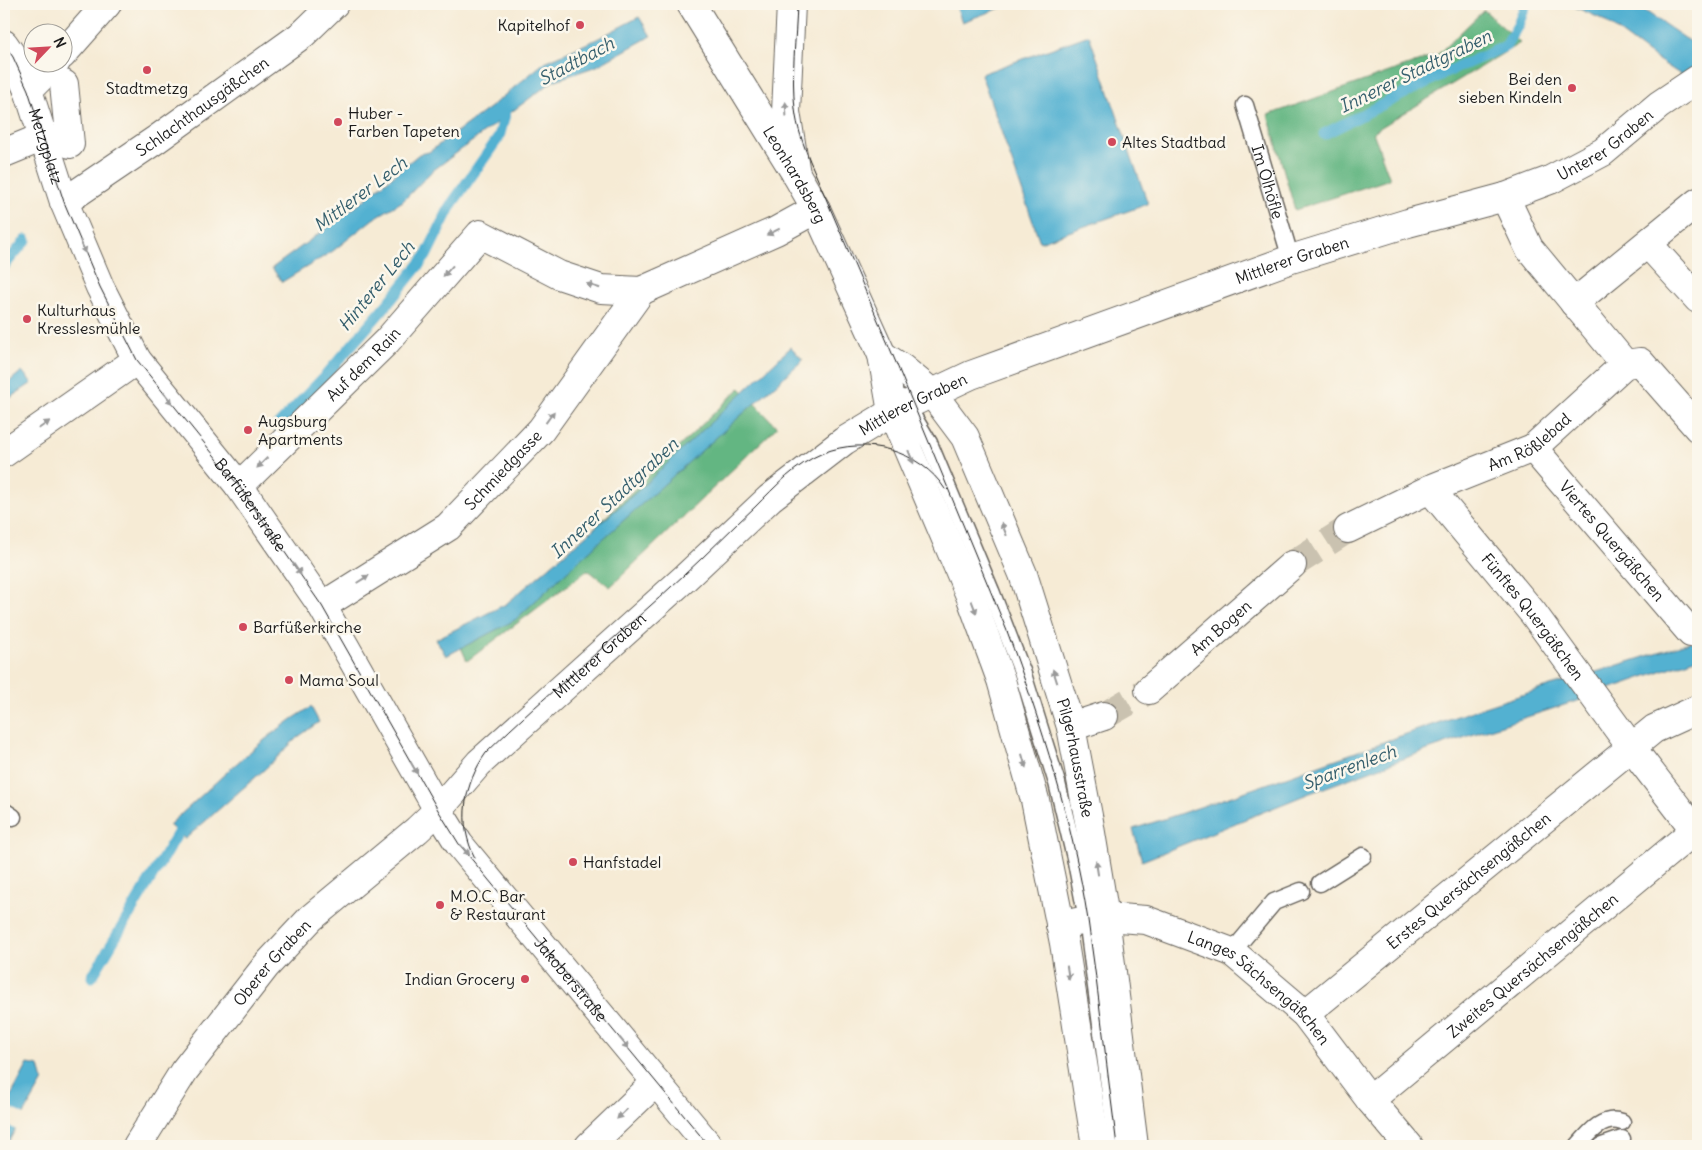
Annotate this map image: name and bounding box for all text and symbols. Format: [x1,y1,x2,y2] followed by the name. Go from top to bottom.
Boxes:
[498,15,571,35] place label: Kapitelhof
[574,19,586,31] marker: Kapitelhof
[22,22,72,72] north arrow
[1335,24,1495,118] water label: Innerer Stadtgraben
[534,31,618,90] water label: Stadtbach
[50,34,70,51] text: N
[132,52,272,161] street label: Schlachthausgäßchen
[141,64,153,76] marker: Stadtmetzg
[1458,69,1562,107] place label: Bei den sieben Kindeln
[106,78,188,98] place label: Stadtmetzg
[1566,82,1578,94] marker: Bei den sieben Kindeln
[782,100,790,116] one-way arrow
[348,103,460,141] place label: Huber - Farben Tapeten
[1554,104,1657,184] street label: Unterer Graben
[25,106,68,187] street label: Metzgplatz
[332,116,344,128] marker: Huber - Farben Tapeten
[759,122,831,226] street label: Leonhardsberg
[1122,132,1226,152] place label: Altes Stadtbad
[1106,136,1118,148] marker: Altes Stadtbad
[1247,142,1288,221] street label: Im Ölhöfle
[309,151,412,237] water label: Mittlerer Lech
[766,228,780,236] one-way arrow
[1233,232,1351,288] street label: Mittlerer Graben
[333,236,420,336] water label: Hinterer Lech
[79,240,87,254] one-way arrow
[442,264,454,276] one-way arrow
[585,282,600,290] one-way arrow
[37,300,140,338] place label: Kulturhaus Kresslesmühle
[21,313,33,325] marker: Kulturhaus Kresslesmühle
[322,323,404,405] street label: Auf dem Rain
[855,368,970,440] street label: Mittlerer Graben
[162,391,173,404] one-way arrow
[1485,409,1575,475] street label: Am Rößlebad
[545,410,555,424] one-way arrow
[258,411,343,449] place label: Augsburg Apartments
[37,420,51,430] one-way arrow
[242,424,254,436] marker: Augsburg Apartments
[460,426,546,514] street label: Schmiedgasse
[545,432,683,563] water label: Innerer Stadtgraben
[908,449,916,464] one-way arrow
[210,454,291,555] street label: Barfüßerstraße
[257,457,269,469] one-way arrow
[1555,476,1669,605] street label: Viertes Quergäßchen
[1000,522,1008,536] one-way arrow
[1477,549,1589,684] street label: Fünftes Quergäßchen
[292,562,302,576] one-way arrow
[357,575,370,584] one-way arrow
[1186,595,1255,660] street label: Am Bogen
[971,599,978,614] one-way arrow
[548,608,650,702] street label: Mittlerer Graben
[253,617,362,637] place label: Barfüßerkirche
[237,621,249,633] marker: Barfüßerkirche
[1051,668,1058,683] one-way arrow
[299,670,379,690] place label: Mama Soul
[283,674,295,686] marker: Mama Soul
[1053,696,1098,819] street label: Pilgerhausstraße
[1299,739,1400,795] water label: Sparrenlech
[1021,753,1029,768] one-way arrow
[409,761,418,775] one-way arrow
[1383,808,1554,953] street label: Erstes Quersächsengäßchen
[459,844,470,857] one-way arrow
[583,852,661,872] place label: Hanfstadel
[567,856,579,868] marker: Hanfstadel
[1093,860,1101,876] one-way arrow
[450,886,546,924] place label: M.O.C. Bar & Restaurant
[1443,889,1622,1042] street label: Zweites Quersächsengäßchen
[434,899,446,911] marker: M.O.C. Bar & Restaurant
[229,915,315,1010] street label: Oberer Graben
[1185,926,1335,1049] street label: Langes Sächsengäßchen
[530,933,612,1026] street label: Jakoberstraße
[1065,966,1073,982] one-way arrow
[405,969,515,989] place label: Indian Grocery
[519,973,531,985] marker: Indian Grocery
[619,1036,630,1049] one-way arrow
[617,1108,629,1120] one-way arrow

